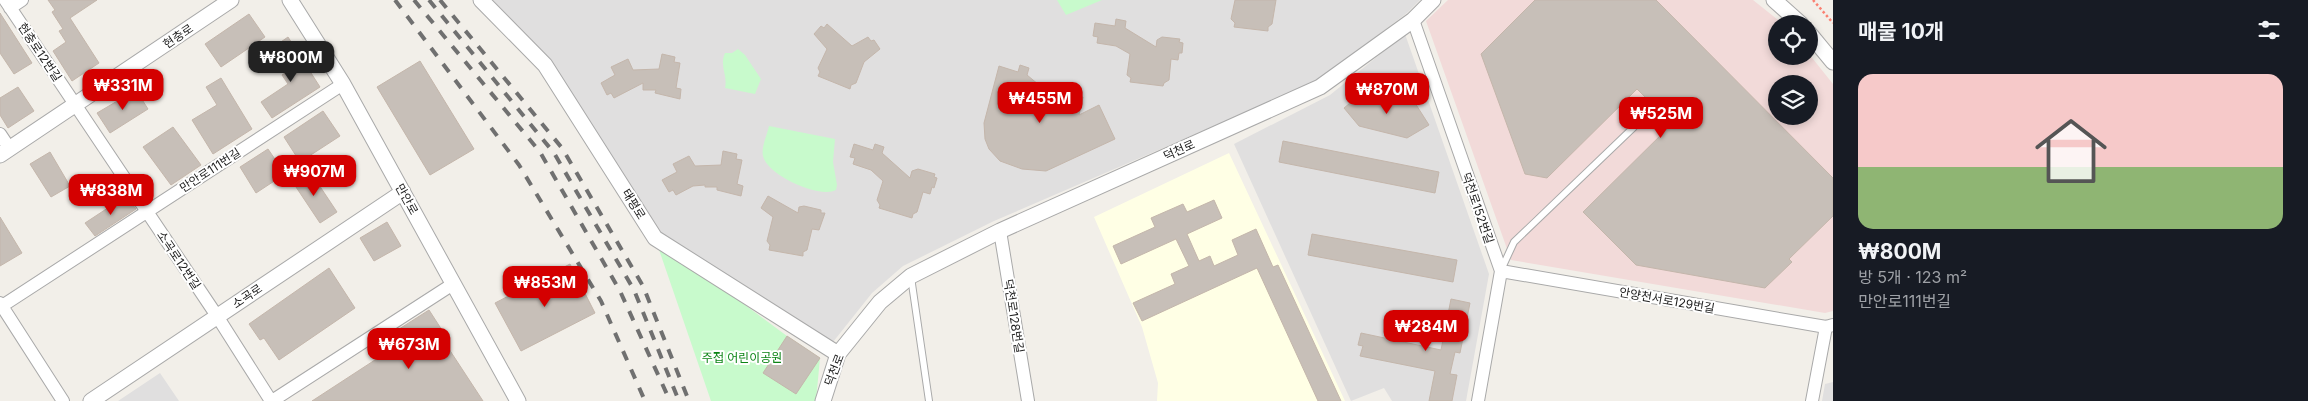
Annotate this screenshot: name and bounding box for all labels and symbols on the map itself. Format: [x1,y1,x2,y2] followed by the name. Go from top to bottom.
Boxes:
[15,20,65,84] street label: 현충로12번길
[160,21,196,51] street label: 현충로
[256,41,326,83] pin: ₩800M
[88,68,158,111] pin: ₩331M
[1352,72,1422,115] pin: ₩870M
[1005,82,1075,124] pin: ₩455M
[1626,96,1696,139] pin: ₩525M
[1161,136,1197,164] street label: 덕천로
[177,145,243,195] street label: 만안로111번길
[279,154,349,197] pin: ₩907M
[1459,170,1497,246] street label: 덕천로152번길
[76,174,146,216] pin: ₩838M
[392,181,422,217] street label: 만안로
[619,186,649,222] street label: 태평로
[154,228,204,292] street label: 소곡로12번길
[510,266,580,308] pin: ₩853M
[1001,278,1027,354] street label: 덕천로128번길
[229,281,265,311] street label: 소곡로
[1618,284,1716,316] street label: 안양천서로129번길
[1391,310,1461,352] pin: ₩284M
[374,328,444,370] pin: ₩673M
[702,350,782,365] park label: 주접 어린이공원
[821,352,847,388] street label: 덕천로

